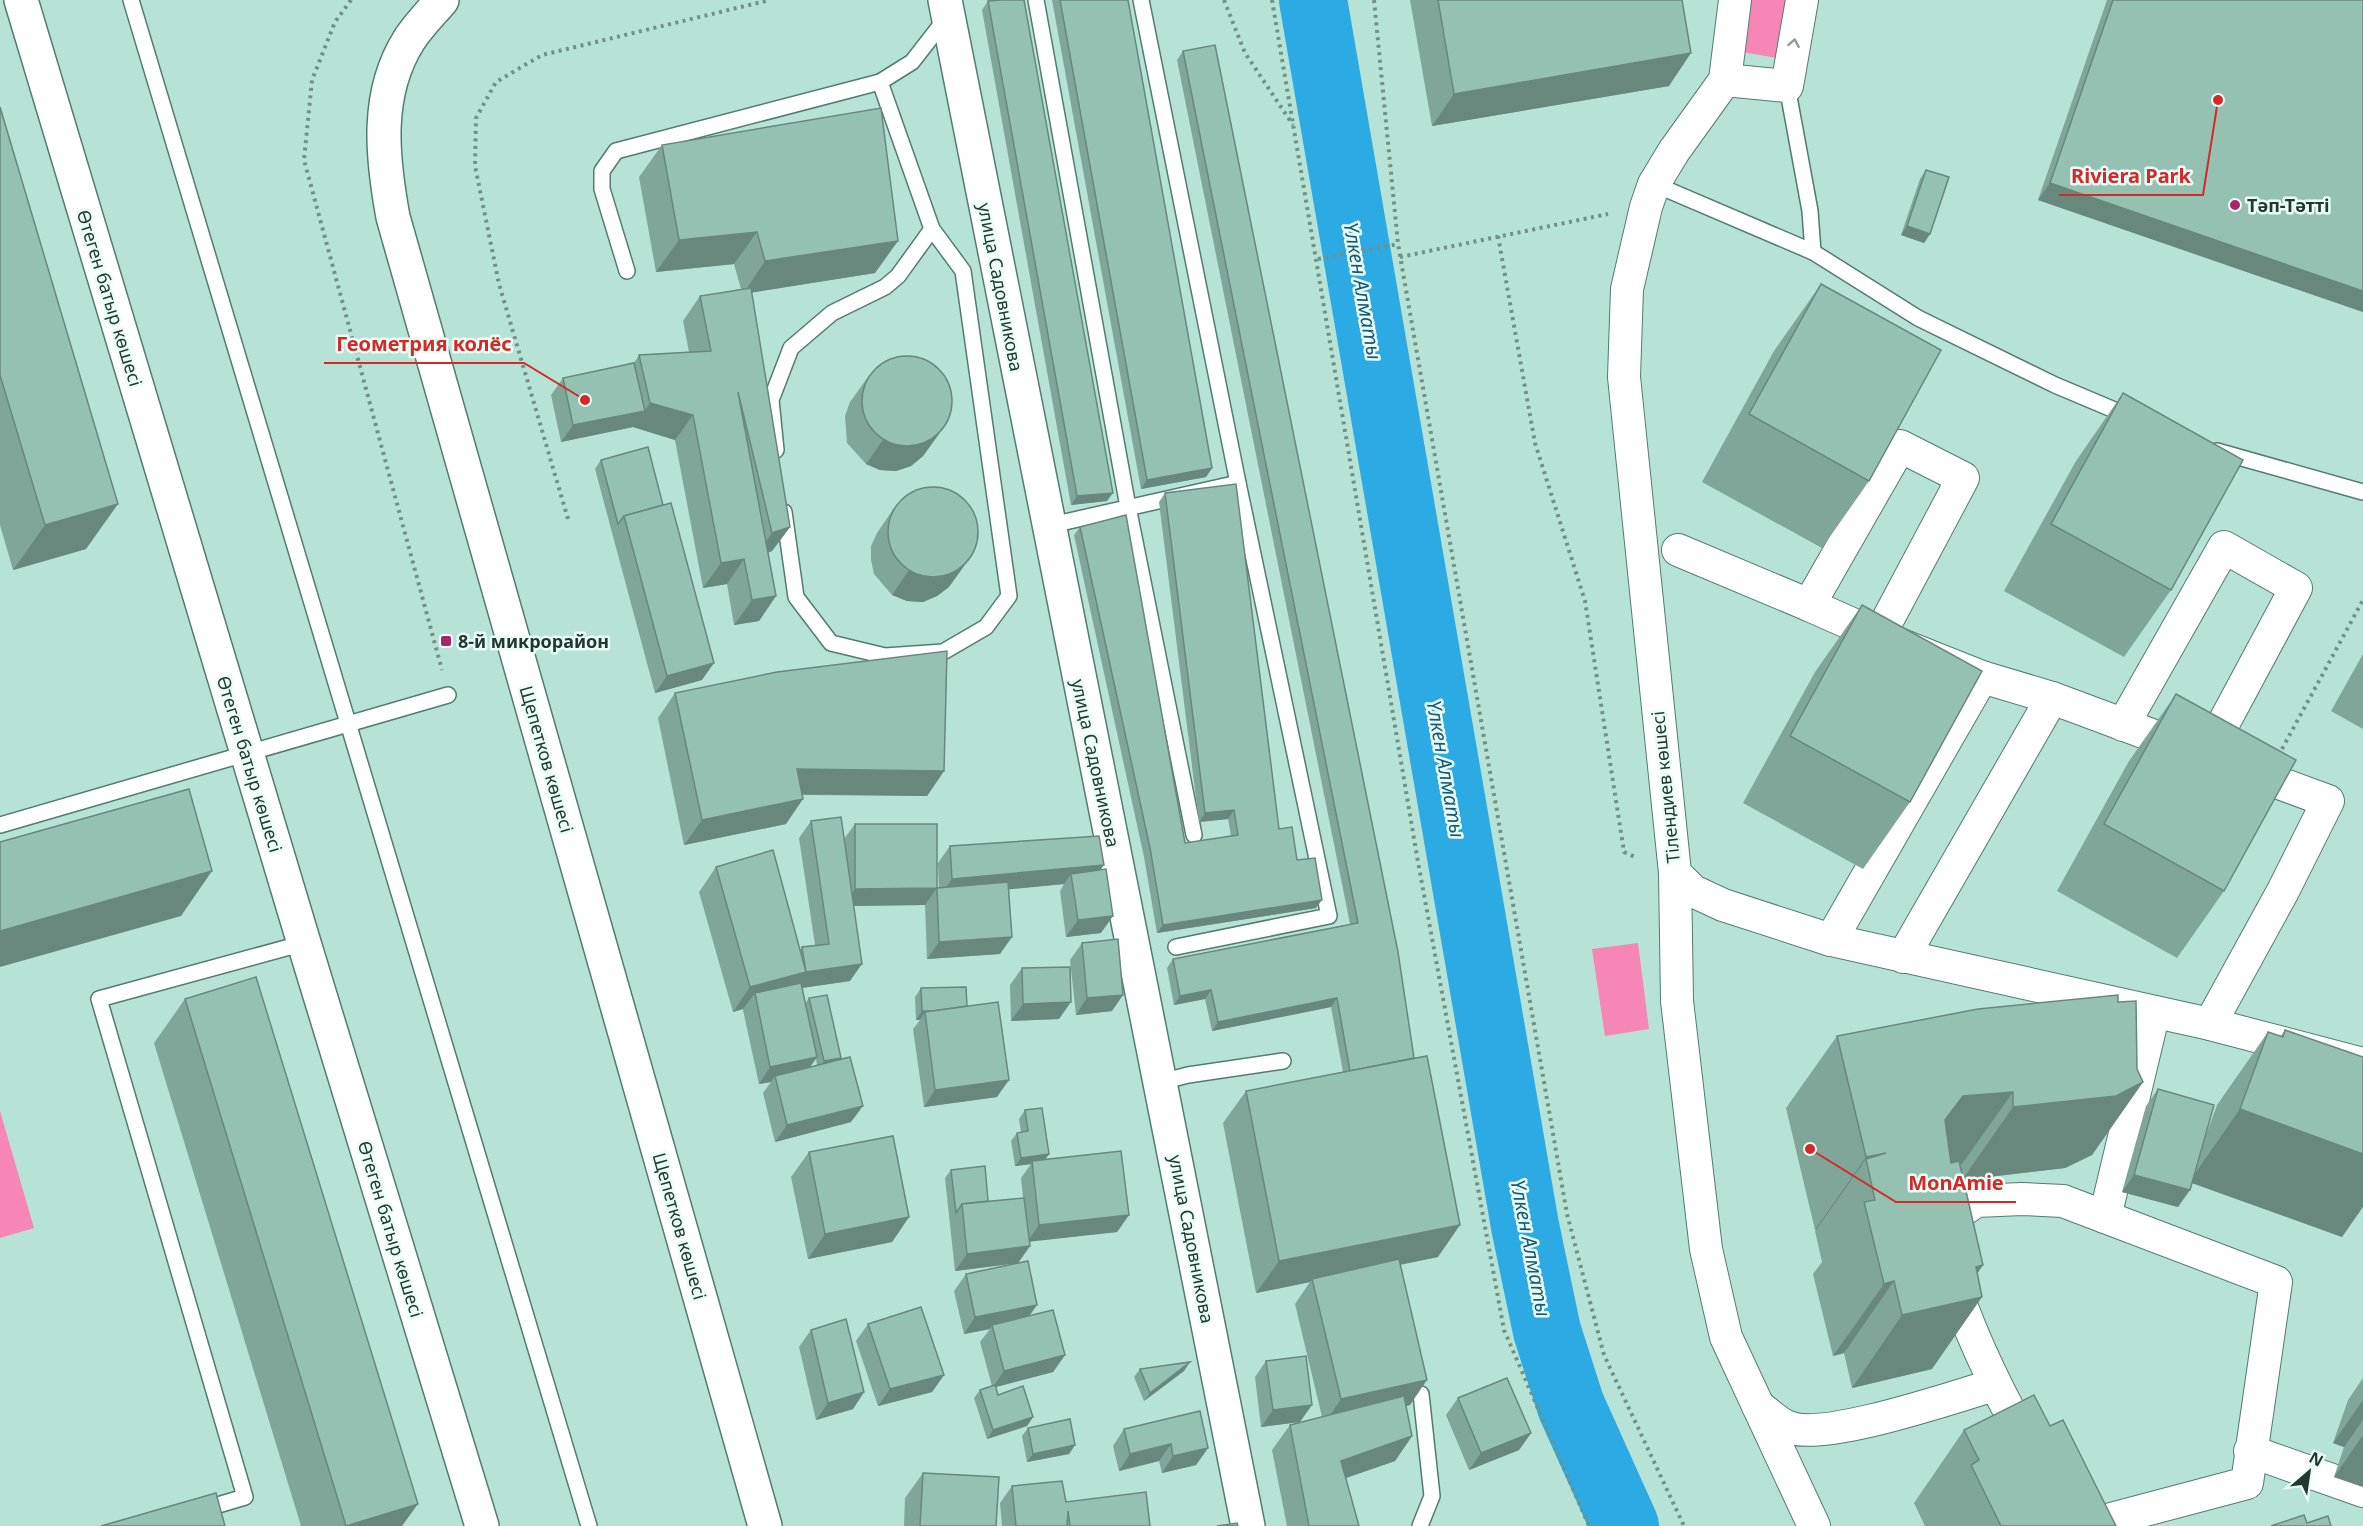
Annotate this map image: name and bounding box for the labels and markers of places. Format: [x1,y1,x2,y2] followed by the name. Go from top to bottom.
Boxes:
[2059,157,2203,195] callout: Riviera Park
[2247,193,2330,217] place label: Тәп-Тәтті
[2228,198,2242,212] marker: Тәп-Тәтті
[324,325,524,363] callout: Геометрия колёс
[458,629,609,653] place label: 8-й микрорайон
[439,634,453,648] marker: 8-й микрорайон
[1896,1164,2016,1202] callout: MonAmie

